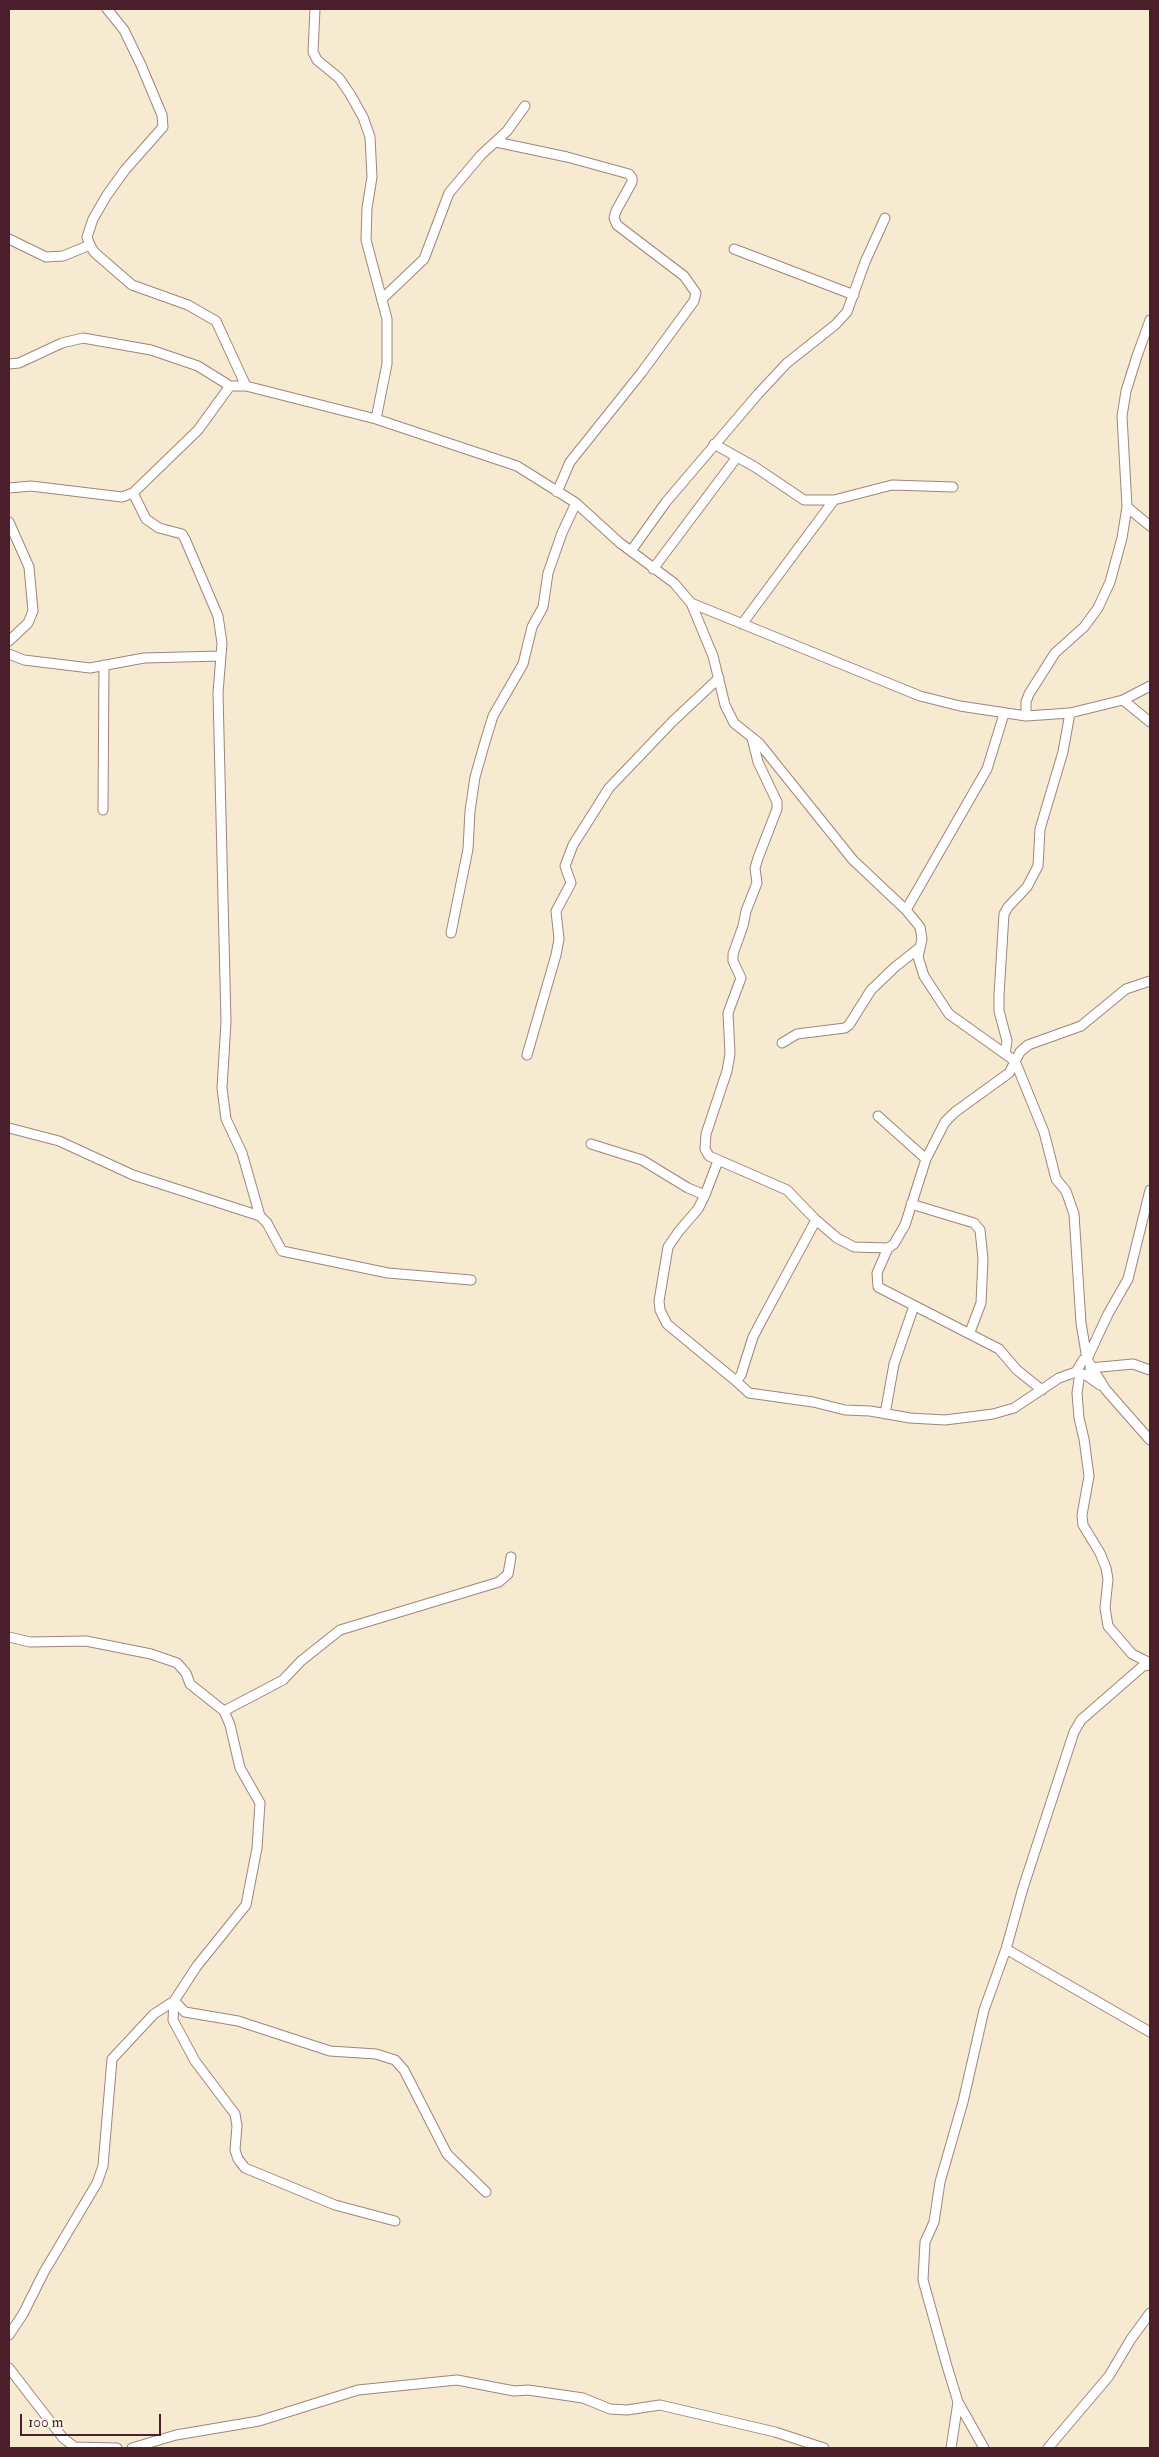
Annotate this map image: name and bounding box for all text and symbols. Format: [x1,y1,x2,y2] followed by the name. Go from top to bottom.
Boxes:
[22,2404,164,2436] scale bar
[28,2413,63,2432] text: 100 m

